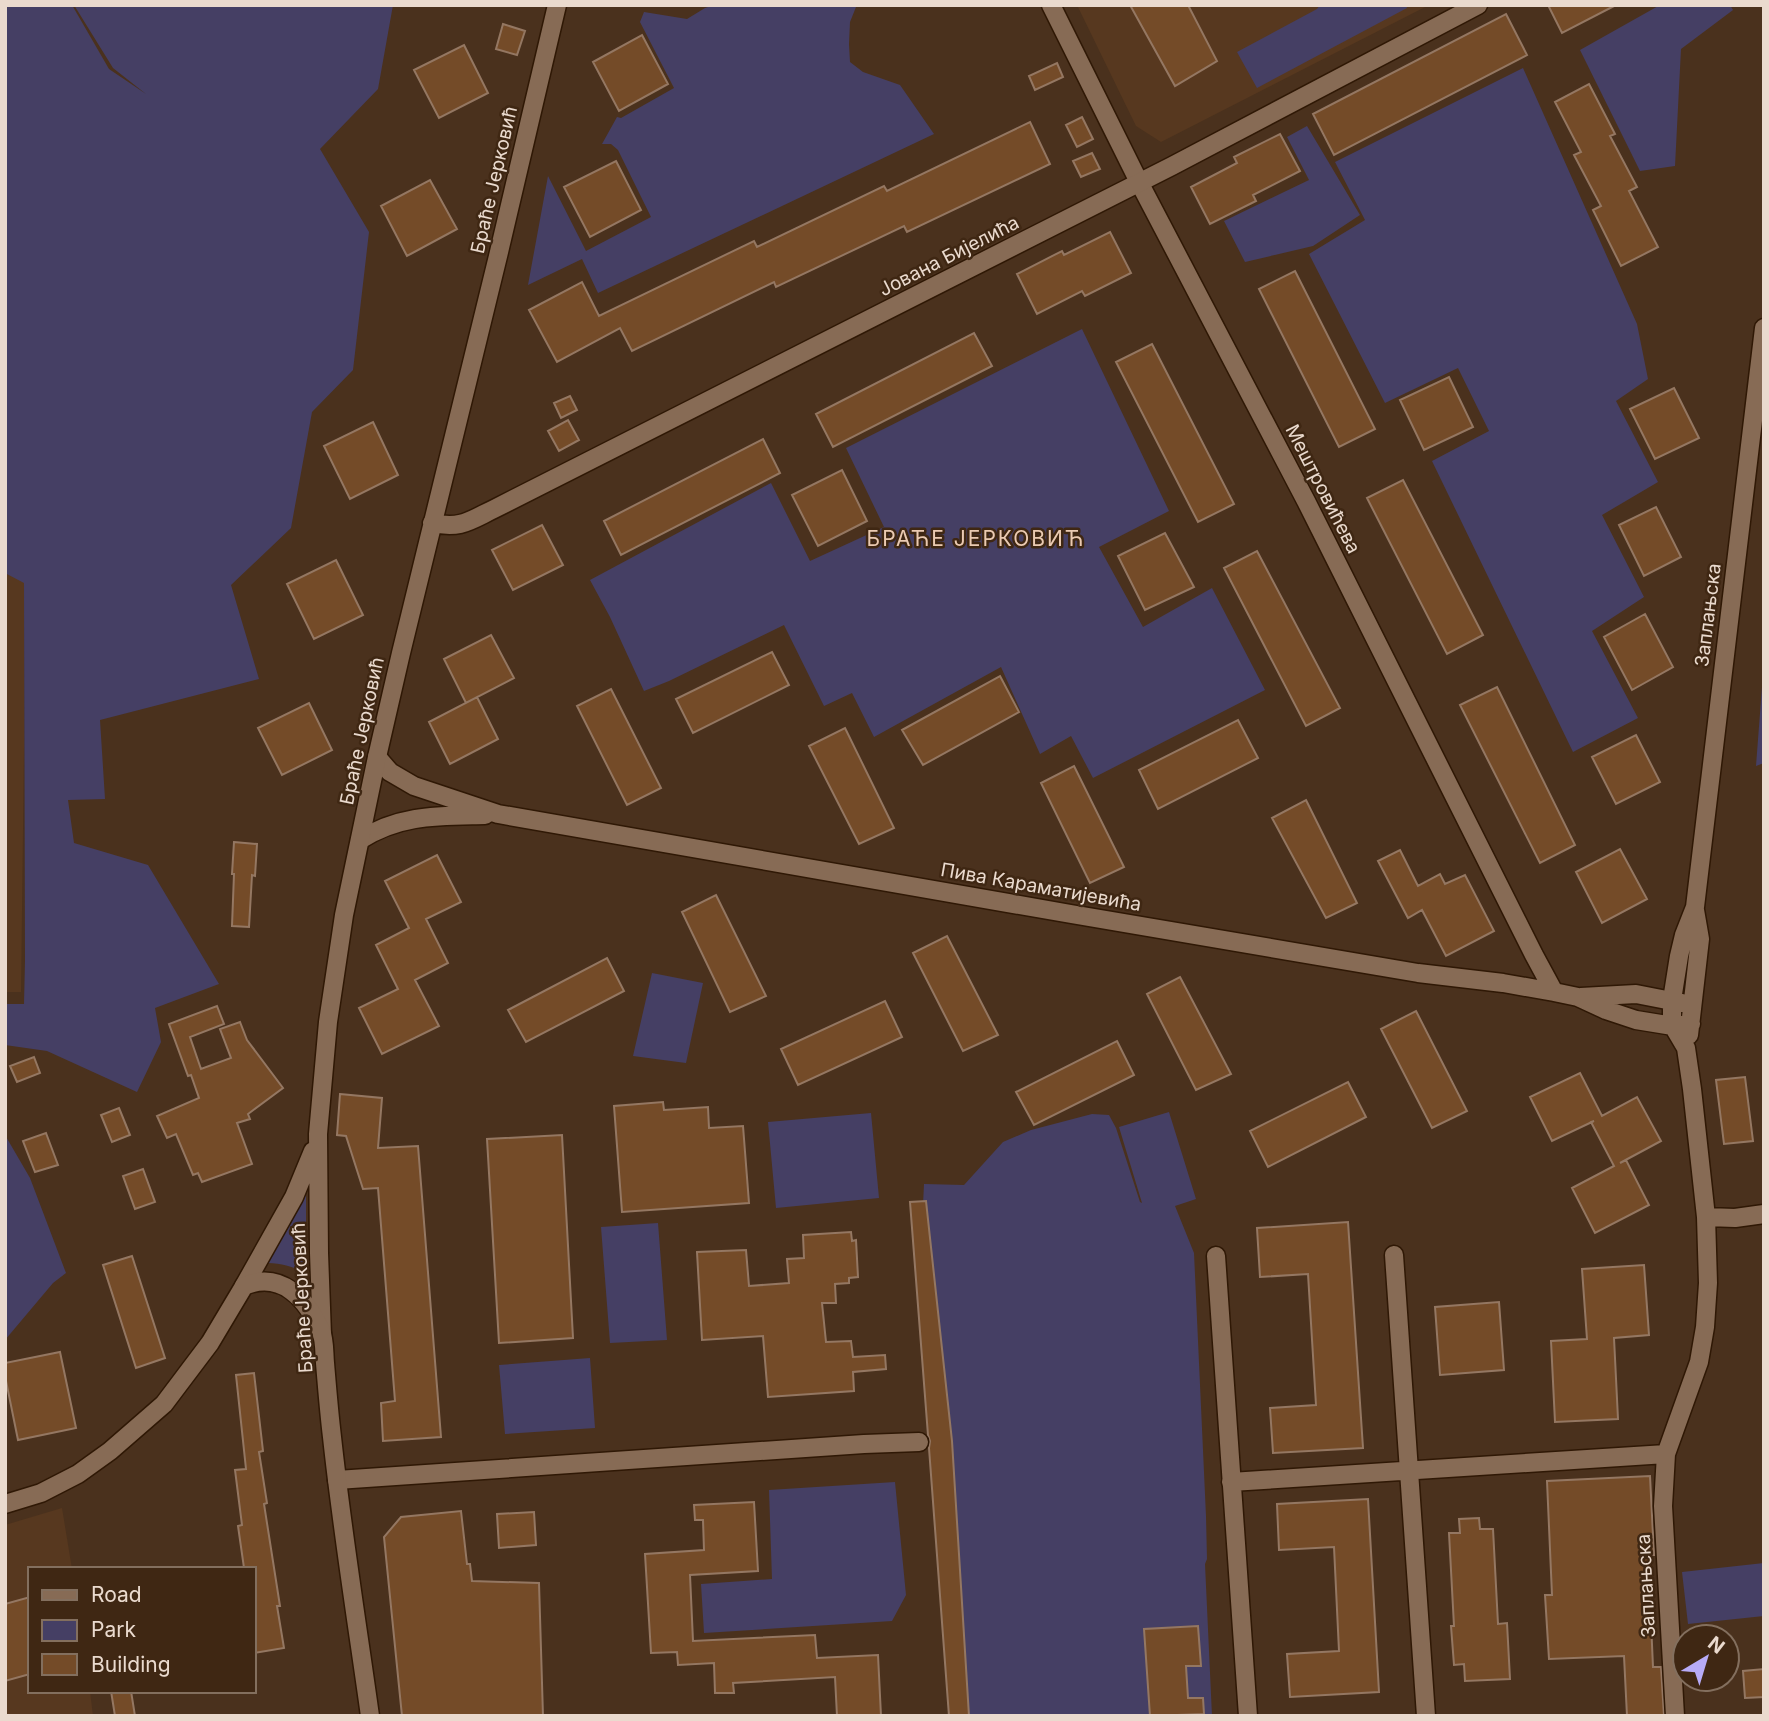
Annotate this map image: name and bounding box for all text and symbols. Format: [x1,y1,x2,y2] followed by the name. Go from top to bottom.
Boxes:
[466,104,522,256] street label: Браће Јерковић
[875,211,1023,301] street label: Јована Бијелића
[1281,421,1365,557] street label: Мештровићева
[867,526,1085,551] district label: БРАЋЕ ЈЕРКОВИЋ
[1690,562,1726,668] street label: Заплањска
[335,655,389,807] street label: Браће Јерковић
[939,858,1143,916] street label: Пива Караматијевића
[287,1222,317,1374] street label: Браће Јерковић
[1632,1533,1660,1639] street label: Заплањска
[28,1567,256,1693] legend
[91,1582,142,1607] text: Road
[91,1617,136,1642] text: Park
[1671,1623,1741,1693] north arrow
[1703,1631,1729,1659] text: N
[91,1652,171,1677] text: Building

